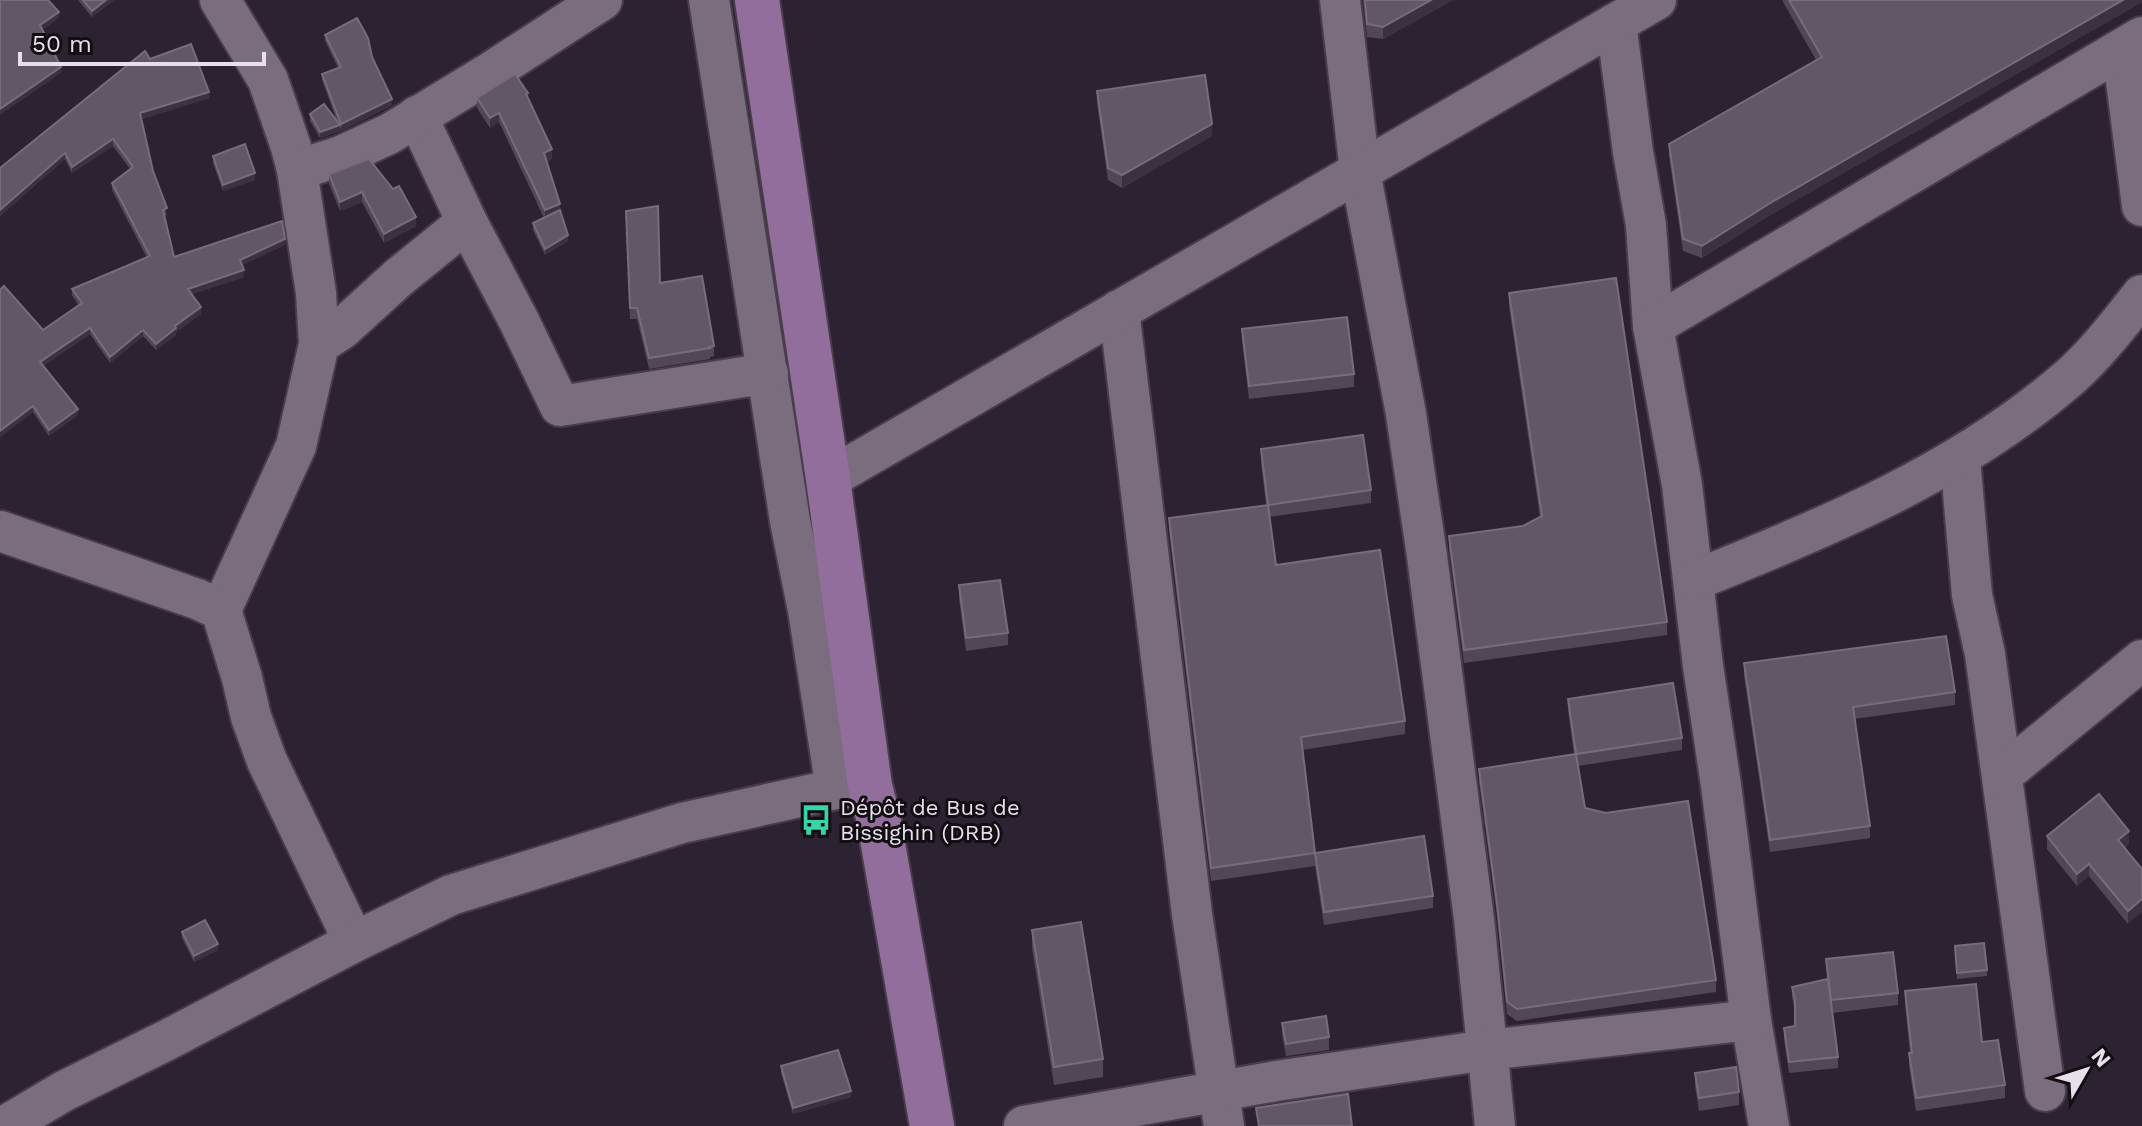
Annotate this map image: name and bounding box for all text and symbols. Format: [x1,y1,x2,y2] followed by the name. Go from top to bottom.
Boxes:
[20,16,264,66] scale bar
[32,30,92,58] text: 50 m
[840,795,1020,845] place label: Dépôt de Bus de Bissighin (DRB)
[799,803,833,837] bus stop icon: Dépôt de Bus de Bissighin (DRB)
[2046,1030,2126,1110] north arrow
[2086,1044,2116,1072] text: N

